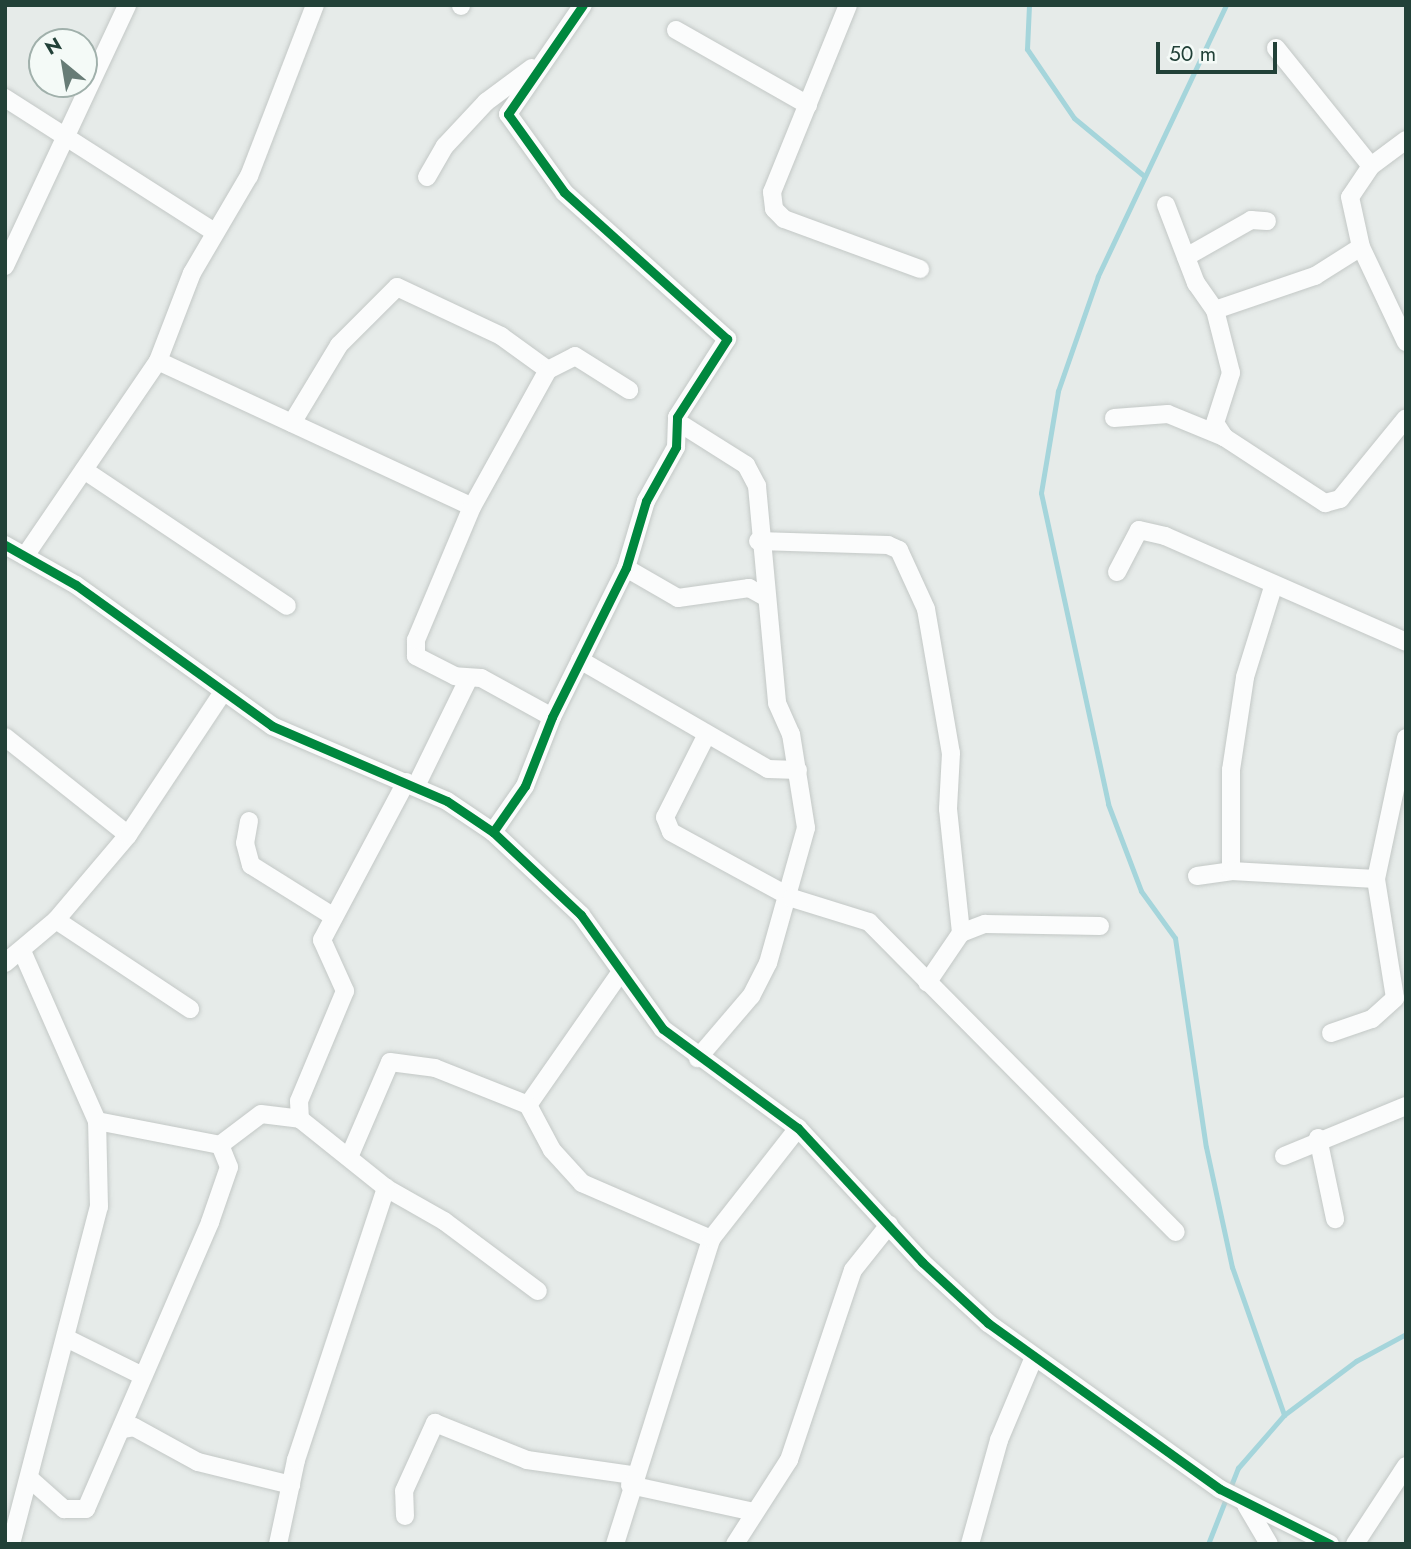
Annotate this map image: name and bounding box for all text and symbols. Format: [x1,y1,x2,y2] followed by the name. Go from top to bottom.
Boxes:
[28,28,98,98] north arrow
[1159,28,1280,72] scale bar
[40,31,67,62] text: N
[1169,39,1216,69] text: 50 m

